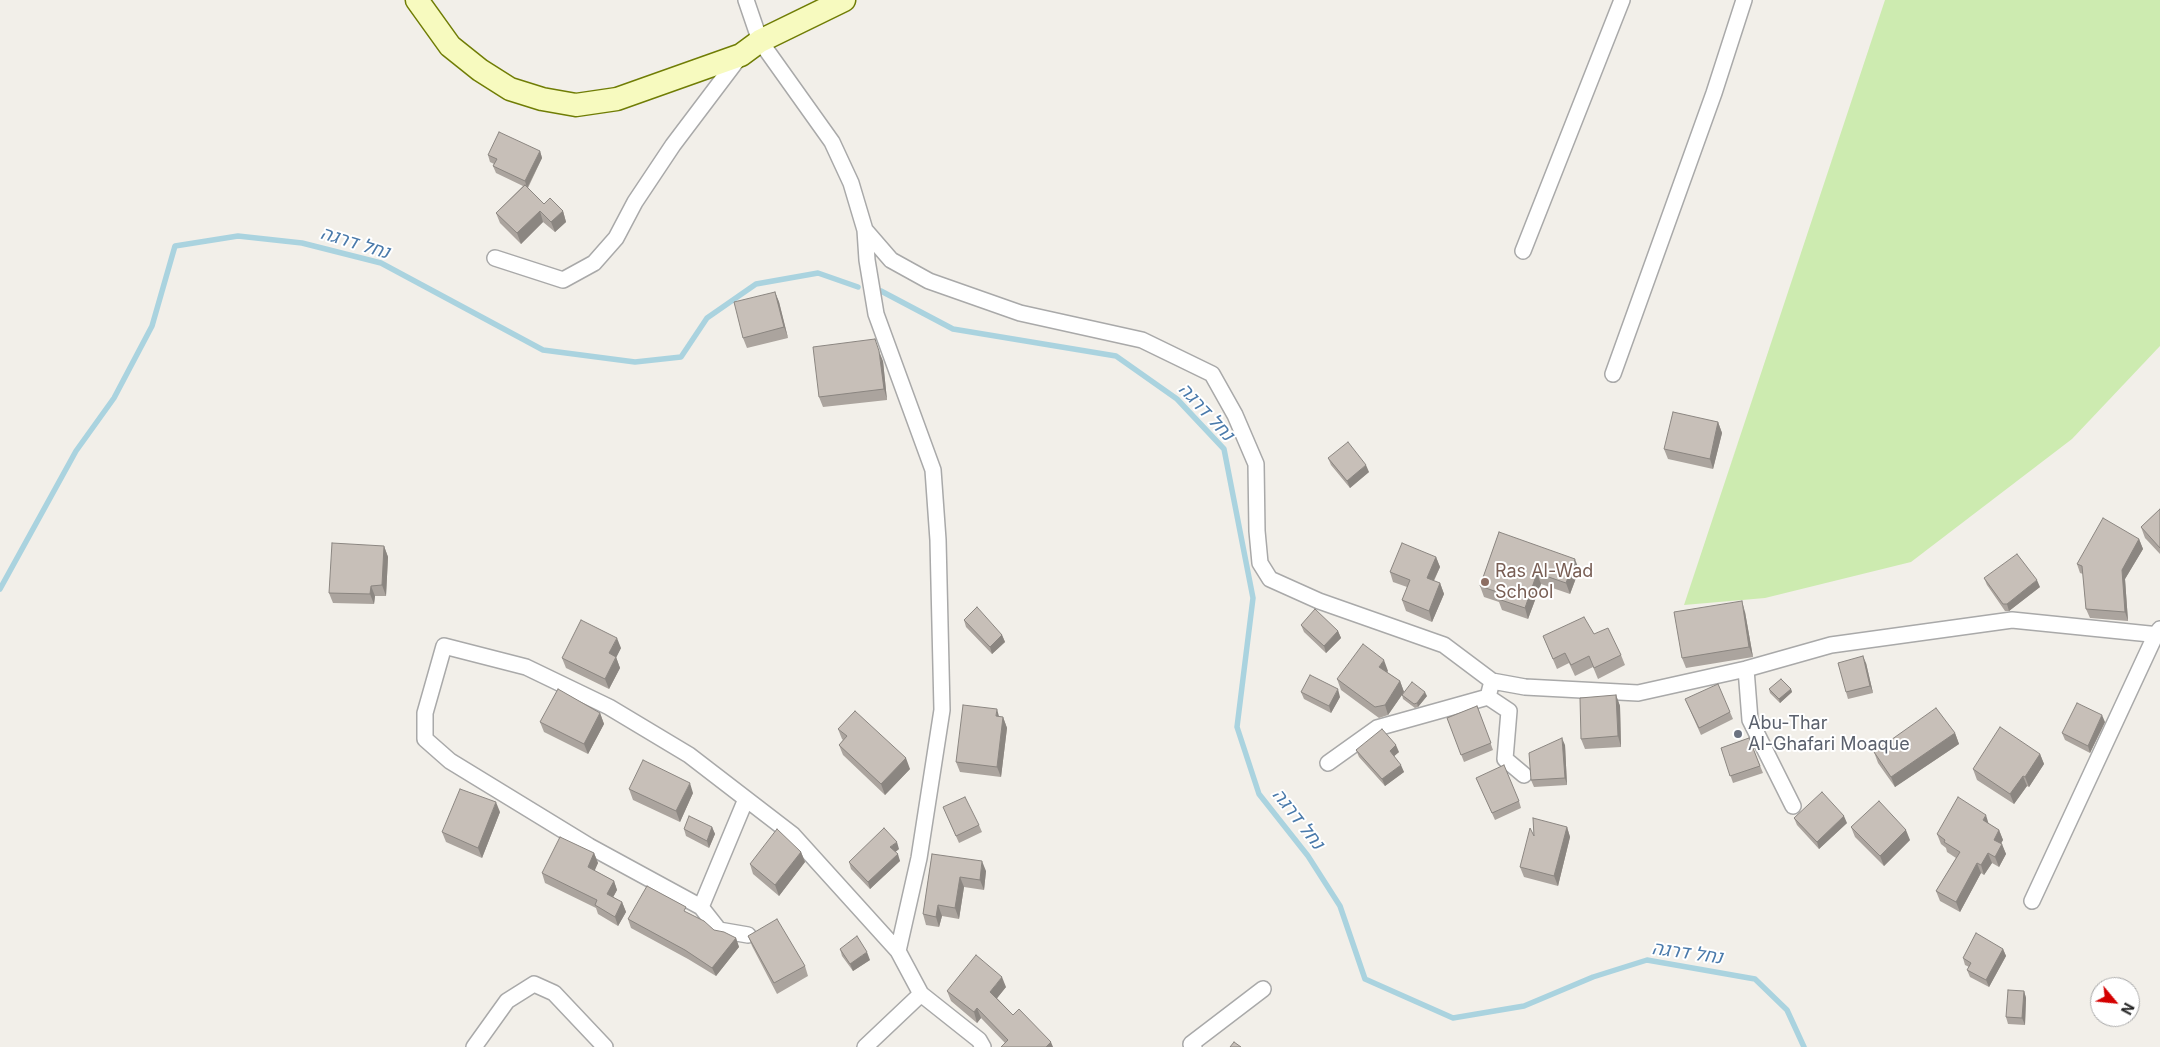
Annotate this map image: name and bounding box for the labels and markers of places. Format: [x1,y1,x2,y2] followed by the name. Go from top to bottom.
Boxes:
[1495,561,1593,604] place label: Ras Al-Wad School
[1479,576,1491,588] marker: Ras Al-Wad School
[1748,713,1910,756] place label: Abu-Thar Al-Ghafari Moaque
[1732,728,1744,740] marker: Abu-Thar Al-Ghafari Moaque

